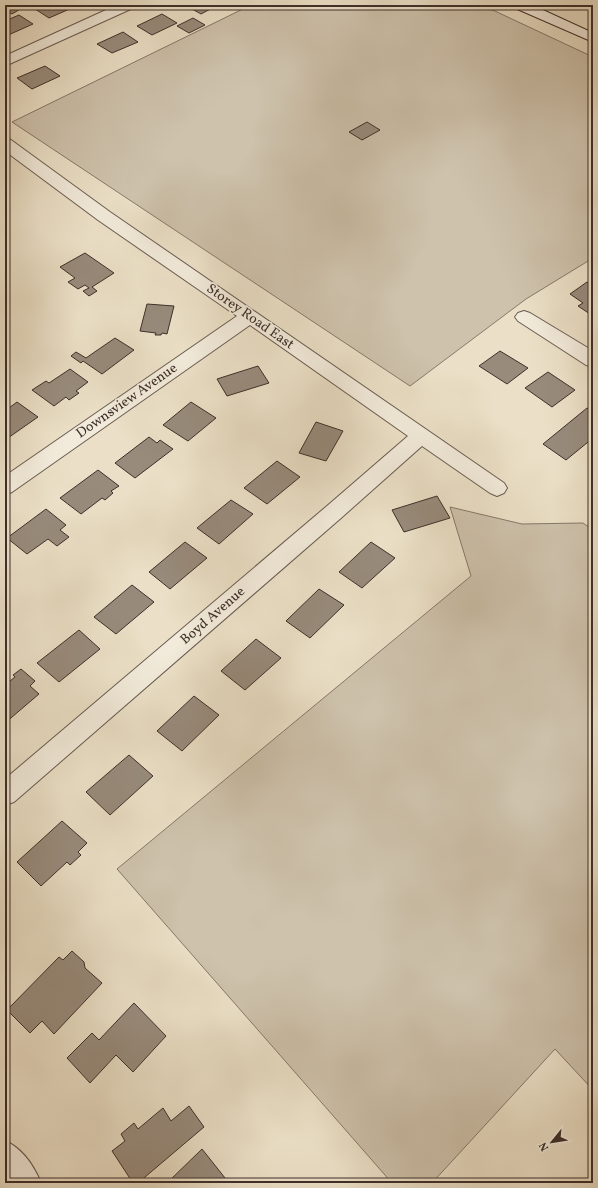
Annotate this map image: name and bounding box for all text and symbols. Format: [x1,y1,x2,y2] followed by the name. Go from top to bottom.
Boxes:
[202,280,298,354] street label: Storey Road East
[73,359,182,443] street label: Downsview Avenue
[177,582,250,649] street label: Boyd Avenue
[532,1122,572,1162] north arrow
[536,1139,553,1153] text: N

